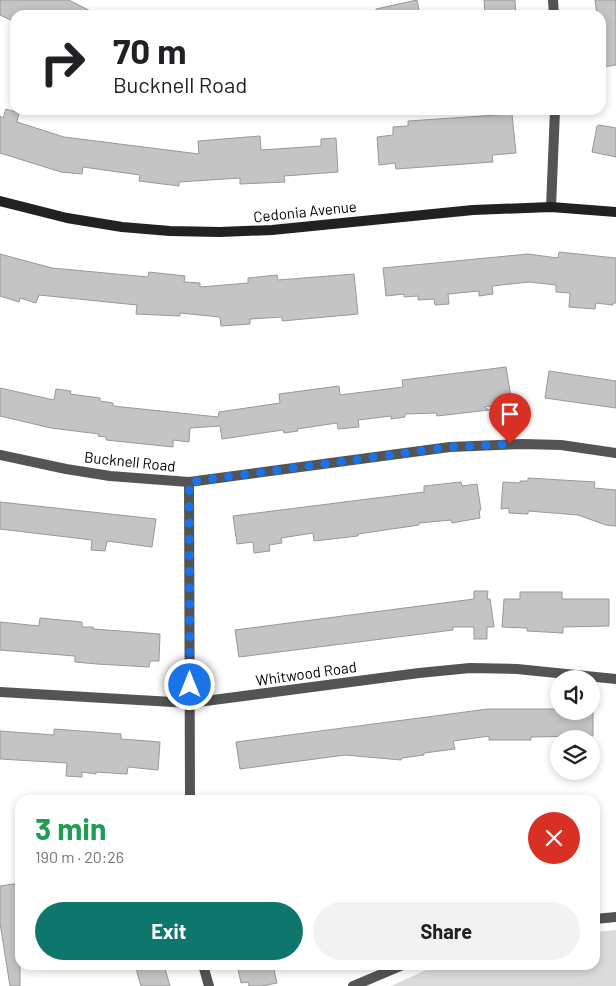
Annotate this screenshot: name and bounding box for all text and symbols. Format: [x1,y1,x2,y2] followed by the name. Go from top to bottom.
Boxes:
[113,29,187,71] text: 70 m
[30,30,95,95] icon: right
[113,71,247,97] text: Bucknell Road
[252,197,358,225] street label: Cedonia Avenue
[489,393,531,444] pin
[496,400,524,428] icon: arrive
[84,447,176,475] street label: Bucknell Road
[254,657,358,689] street label: Whitwood Road
[163,658,215,710] position arrow
[550,670,600,780] map controls
[550,670,600,720] button: sound
[550,730,600,780] button: layers
[35,810,106,846] text: 3 min
[528,812,580,864] button: close
[35,847,124,866] text: 190 m · 20:26
[35,902,303,960] button: Exit
[313,902,580,960] button: Share

